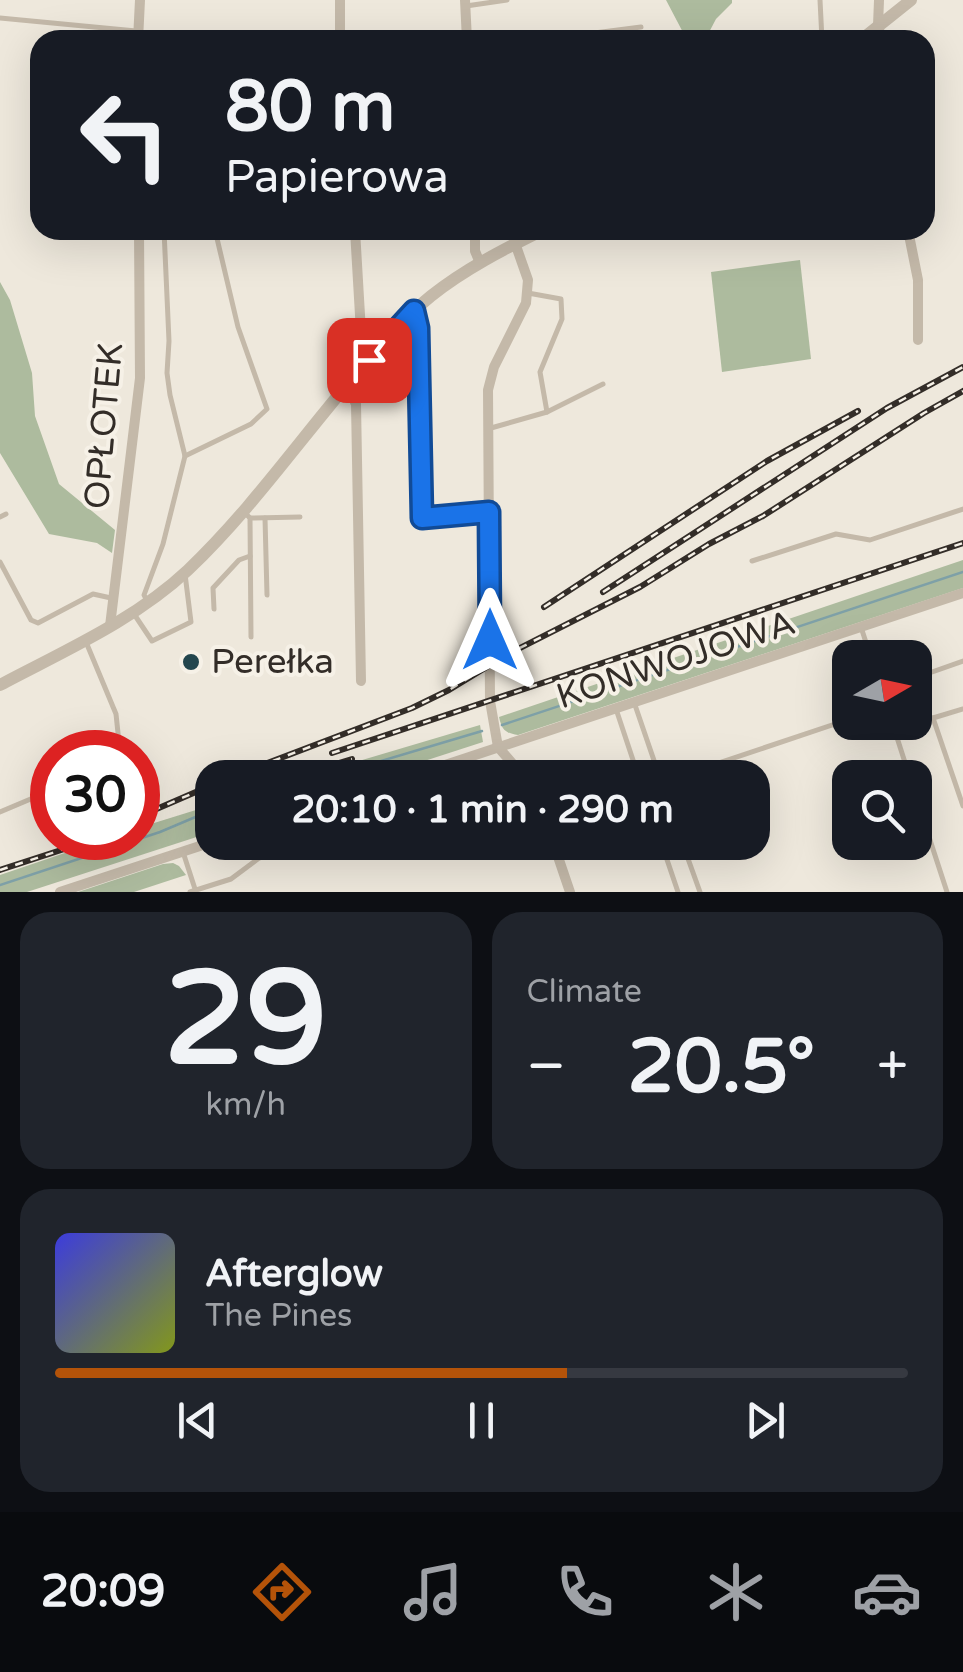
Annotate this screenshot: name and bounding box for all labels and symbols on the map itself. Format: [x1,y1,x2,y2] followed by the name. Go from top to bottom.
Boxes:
[327,318,412,403] pin
[76,341,132,511] street label: OPŁOTEK
[438,588,542,692] position arrow
[551,602,801,718] street label: KONWOJOWA
[832,640,932,740] north arrow
[211,641,334,683] place label: Perełka
[180,651,202,673] marker: Perełka
[30,730,160,860] speed limit sign: 30

